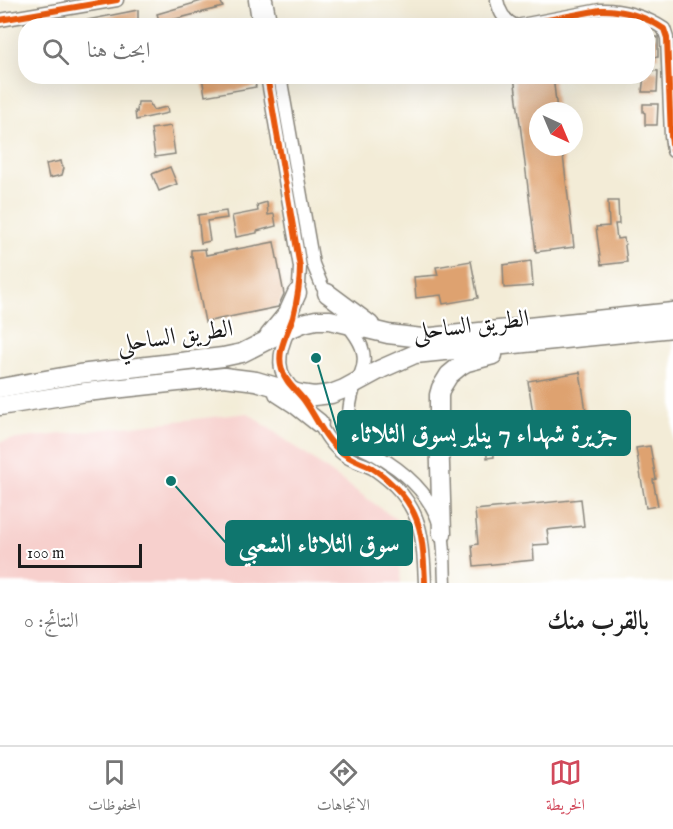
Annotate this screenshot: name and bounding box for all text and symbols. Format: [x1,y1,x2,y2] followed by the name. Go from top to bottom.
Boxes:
[18,18,655,84] search box
[39,35,72,68] icon: search
[87,37,150,65] text: ابحث هنا
[529,102,583,156] north arrow
[411,303,531,349] street label: الطريق الساحلى
[115,313,236,366] street label: الطريق الساحلي
[338,411,630,455] callout: جزيرة شهداء 7 يناير بسوق الثلاثاء
[350,418,618,451] text: جزيرة شهداء 7 يناير بسوق الثلاثاء
[226,521,412,565] callout: سوق الثلاثاء الشعبي
[238,528,400,568] text: سوق الثلاثاء الشعبي
[18,541,142,568] scale bar
[27,544,64,564] text: 100 m
[547,605,649,638] text: بالقرب منك
[24,609,79,634] text: النتائج: 0
[88,756,141,820] tab: المحفوظات
[317,756,370,820] tab: الاتجاهات
[546,756,585,820] tab: الخريطة

